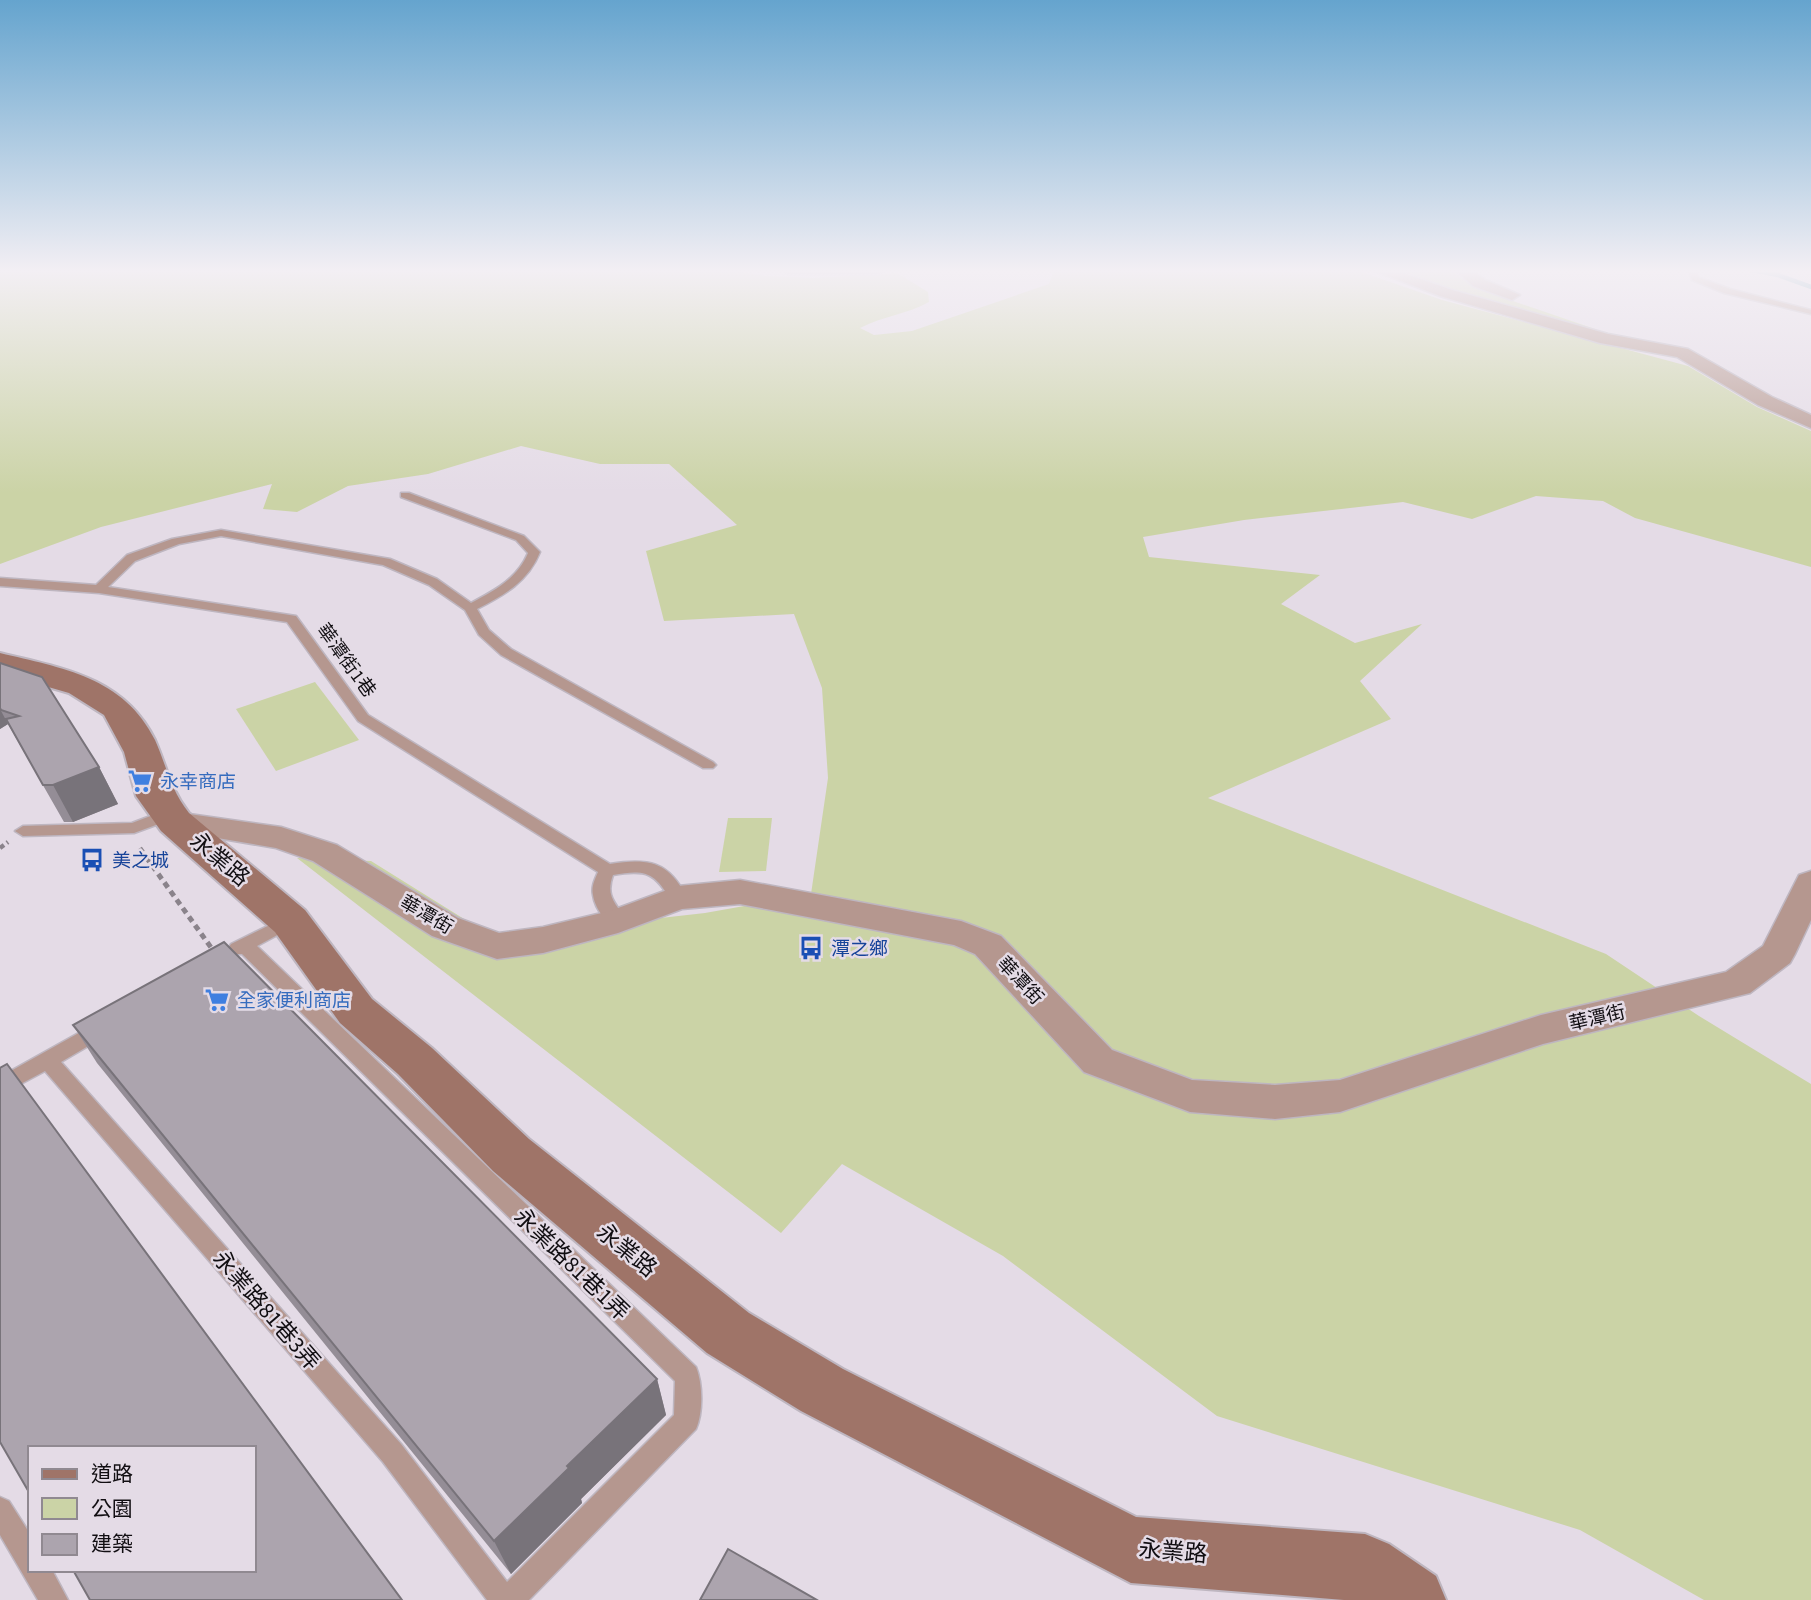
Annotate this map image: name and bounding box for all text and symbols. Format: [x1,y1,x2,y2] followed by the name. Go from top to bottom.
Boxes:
[310,618,382,703] street label: 華潭街1巷
[126,767,154,795] supermarket icon: 永幸商店
[160,769,236,796] place label: 永幸商店
[183,825,257,894] street label: 永業路
[78,846,106,874] bus stop icon: 美之城
[112,848,169,875] place label: 美之城
[395,889,458,941] street label: 華潭街
[797,934,825,962] bus stop icon: 潭之鄉
[831,936,888,963] place label: 潭之鄉
[991,951,1049,1011] street label: 華潭街
[203,986,231,1014] supermarket icon: 全家便利商店
[237,988,351,1015] place label: 全家便利商店
[1567,999,1628,1038] street label: 華潭街
[506,1201,637,1328] street label: 永業路81巷1弄
[589,1216,664,1285] street label: 永業路
[205,1243,328,1377] street label: 永業路81巷3弄
[28,1446,256,1572] legend
[91,1459,133,1489] text: 道路
[91,1494,133,1524] text: 公園
[91,1529,133,1559] text: 建築
[1137,1532,1209,1571] street label: 永業路

